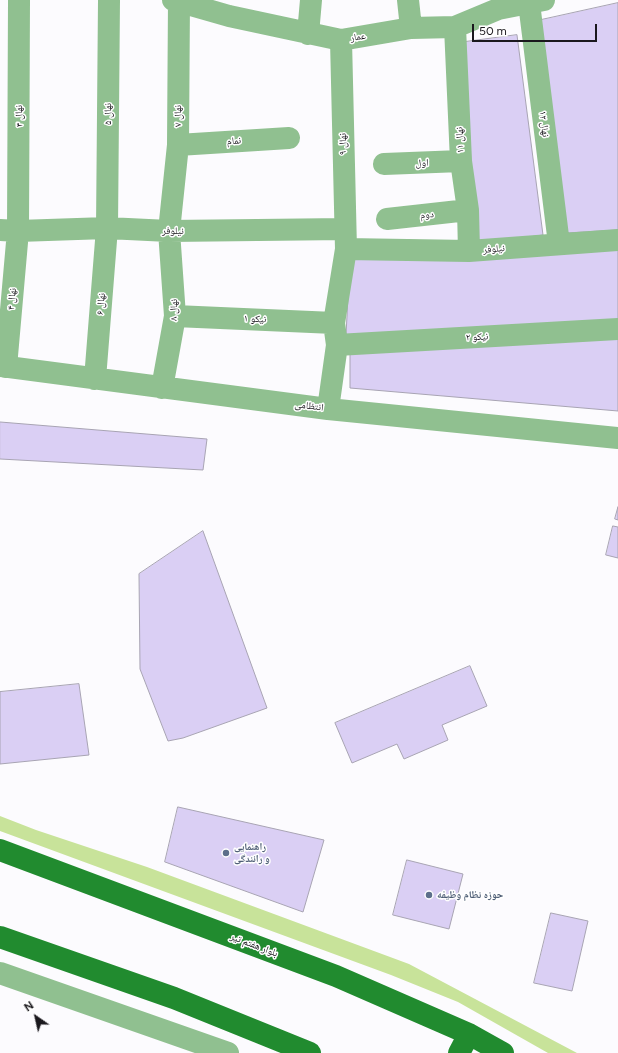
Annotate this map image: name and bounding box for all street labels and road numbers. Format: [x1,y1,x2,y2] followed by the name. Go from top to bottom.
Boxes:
[349,30,367,44] street label: عمار
[102,103,114,125] street label: نهال ۵
[13,105,25,127] street label: نهال ۳
[172,105,184,127] street label: نهال ۷
[536,110,552,138] street label: نهال ۱۲
[454,127,466,153] street label: نهال ۱۱
[337,133,349,155] street label: نهال ۹
[226,135,242,147] street label: نمام
[415,157,429,169] street label: اول
[420,208,434,222] street label: دوم
[162,225,184,237] street label: نیلوفر
[483,242,505,256] street label: نیلوفر
[5,288,19,310] street label: نهال ۴
[94,293,108,315] street label: نهال ۶
[168,299,180,321] street label: نهال ۸
[243,312,267,326] street label: نیکو ۱
[465,330,489,344] street label: نیکو ۲
[294,398,324,414] street label: انتظامی
[229,930,279,960] street label: بلوار هفتم تیر

